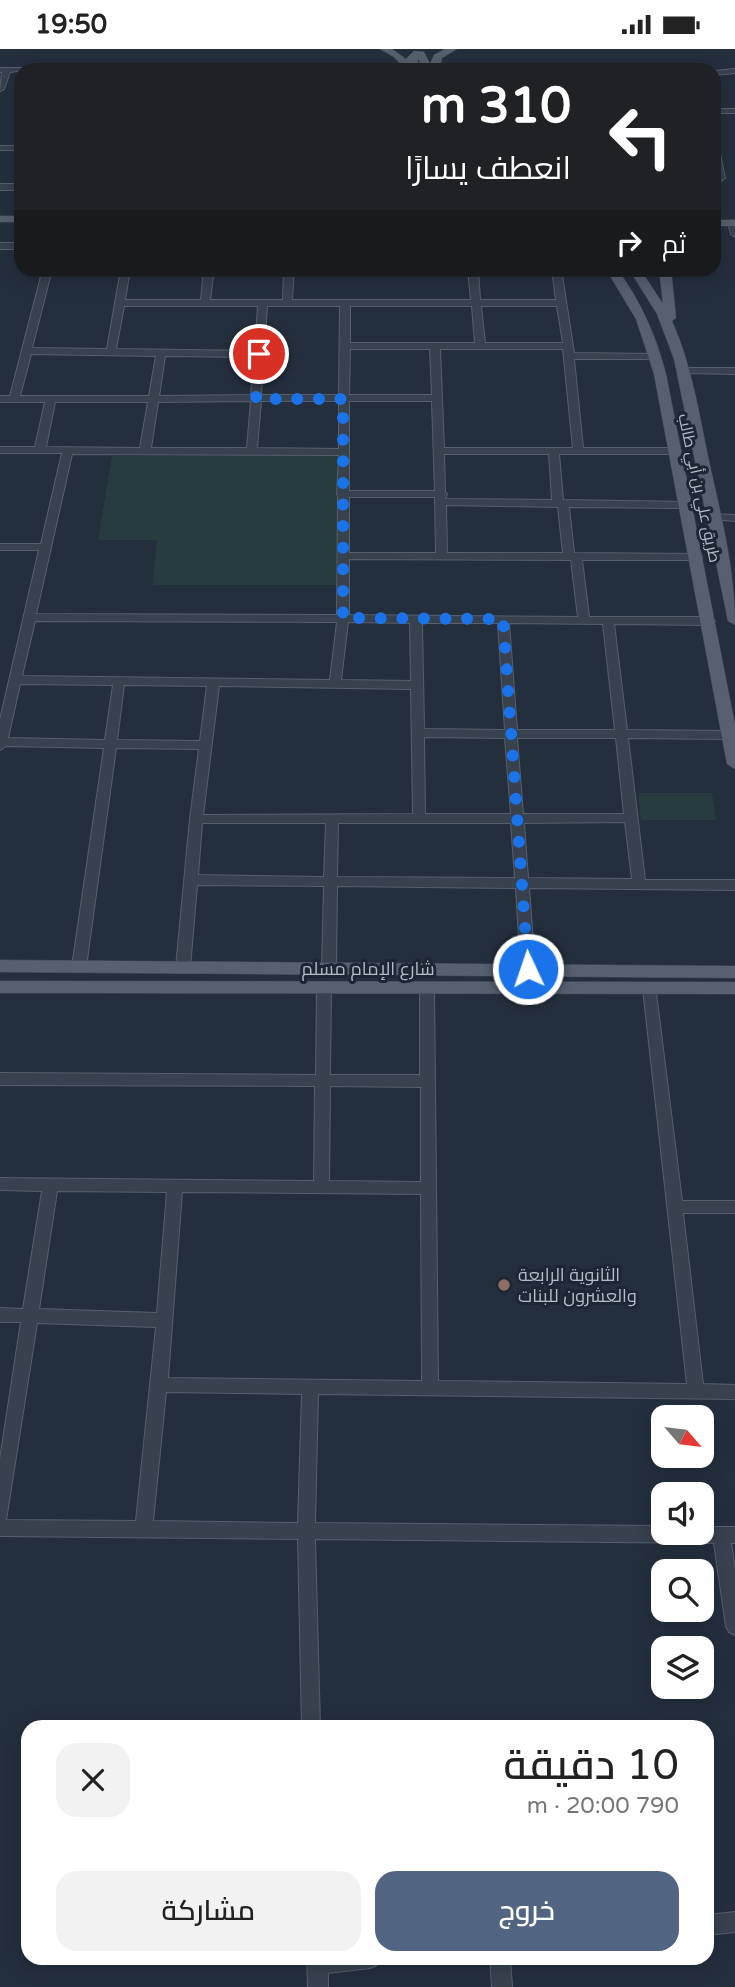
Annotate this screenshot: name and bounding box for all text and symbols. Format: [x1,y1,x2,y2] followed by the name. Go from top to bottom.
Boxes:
[35,9,107,40] text: 19:50
[421,77,571,136] text: 310 m
[595,91,686,182] icon: left
[405,150,571,188] text: انعطف يسارًا
[610,224,648,262] icon: right
[662,229,686,260] text: ثم
[229,324,289,384] pin
[240,335,278,373] icon: arrive
[671,412,725,565] street label: طريق علي بن أبي طالب
[491,932,565,1006] position arrow
[301,958,435,981] street label: شارع الإمام مسلم
[518,1264,637,1307] place label: الثانوية الرابعة والعشرون للبنات
[496,1277,512,1293] marker: الثانوية الرابعة والعشرون للبنات
[651,1405,714,1468] north arrow
[651,1405,714,1699] map controls
[651,1482,714,1545] button: sound
[651,1559,714,1622] button: search
[651,1636,714,1699] button: layers
[503,1740,679,1791] text: 10 دقيقة
[56,1743,130,1817] button: close
[527,1792,679,1820] text: 790 m · 20:00
[56,1871,361,1951] button: مشاركة
[375,1871,679,1951] button: خروج

